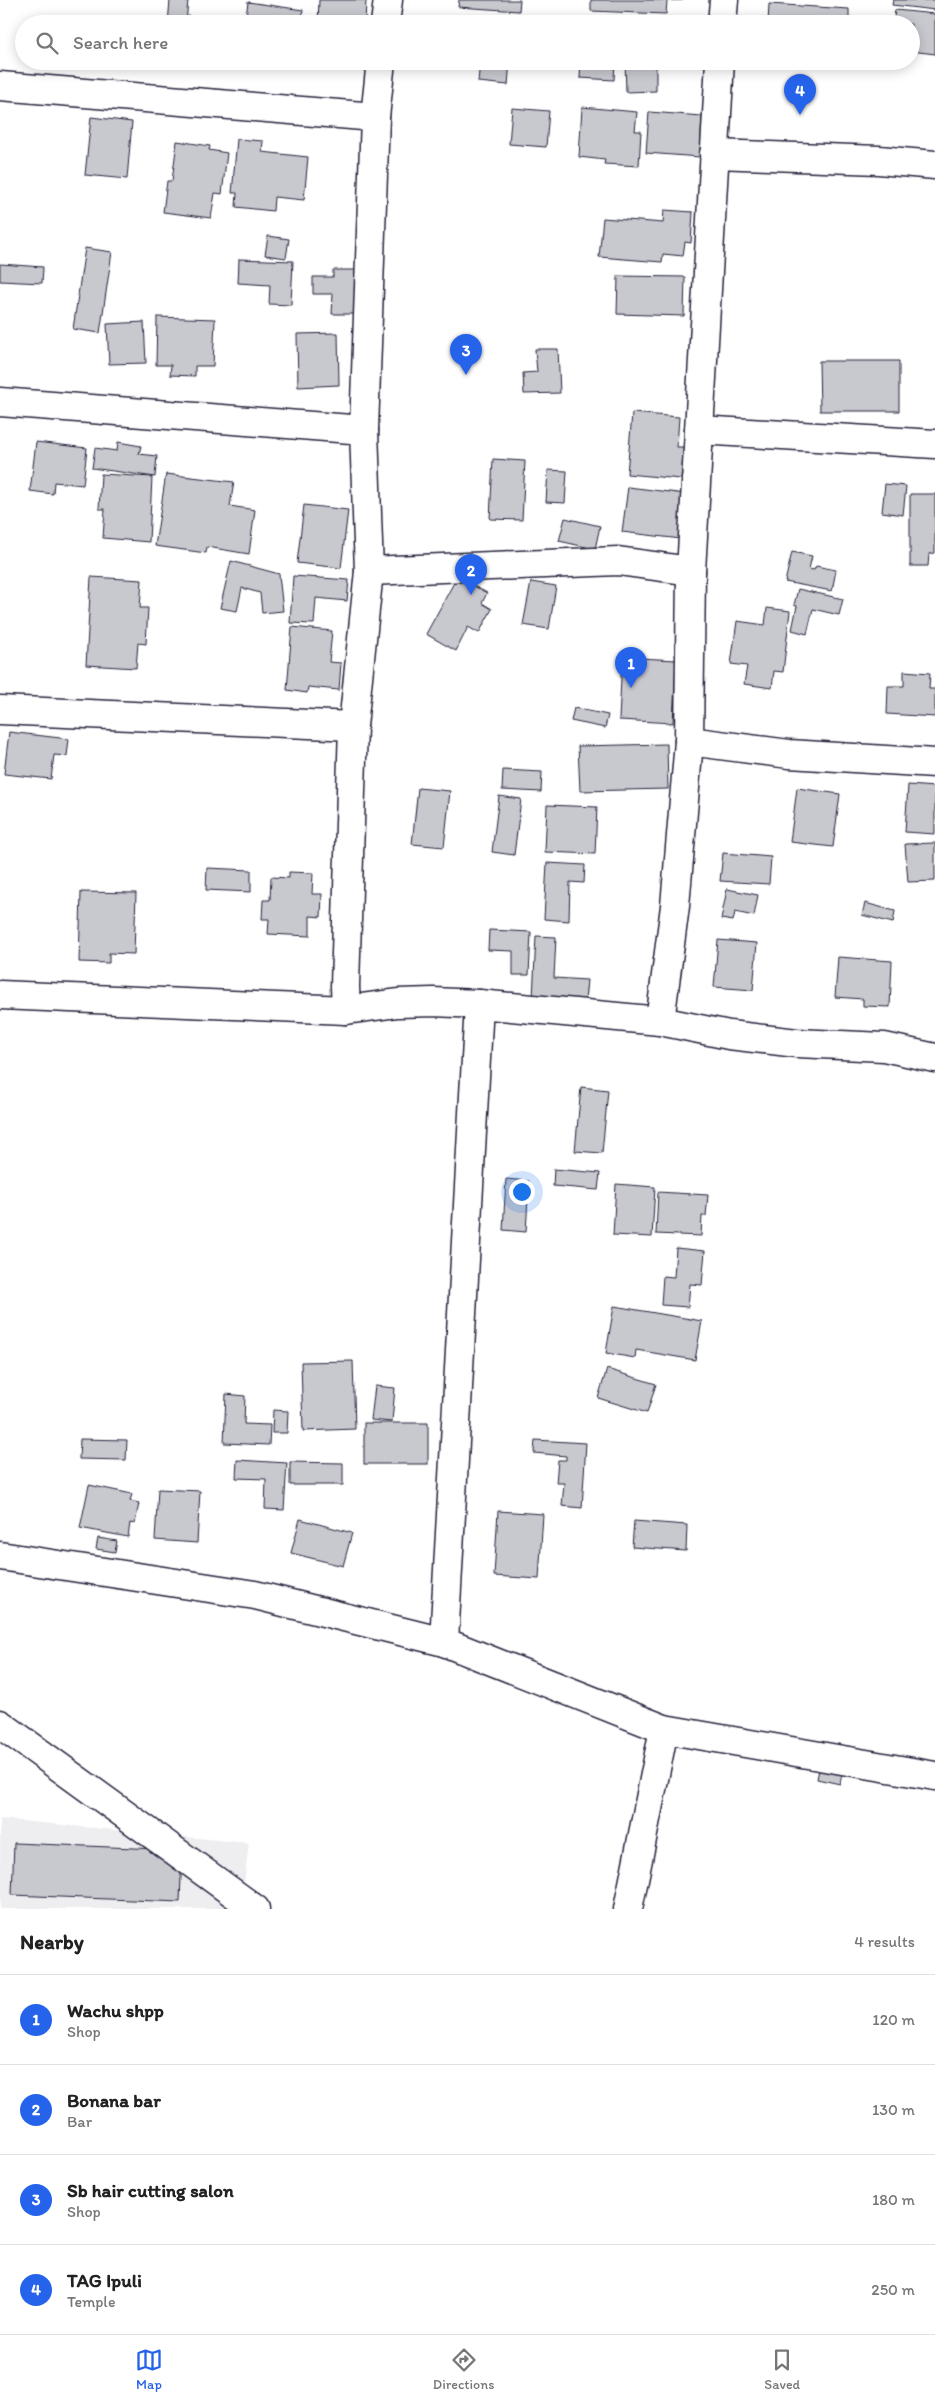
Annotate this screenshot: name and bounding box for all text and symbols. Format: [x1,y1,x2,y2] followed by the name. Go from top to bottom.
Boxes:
[15,15,920,70] search box
[33,29,61,57] icon: search
[73,31,168,54] text: Search here
[784,74,816,115] pin: 4
[450,334,482,375] pin: 3
[455,554,487,595] pin: 2
[615,647,647,688] pin: 1
[509,1179,535,1205] your location
[20,1929,84,1954] text: Nearby
[854,1932,915,1951] text: 4 results
[67,1999,164,2022] text: Wachu shpp
[32,2010,40,2029] text: 1
[872,2010,915,2029] text: 120 m
[67,2022,101,2041] text: Shop
[67,2089,161,2112] text: Bonana bar
[32,2100,40,2119] text: 2
[872,2100,915,2119] text: 130 m
[67,2112,92,2131] text: Bar
[67,2179,234,2202] text: Sb hair cutting salon
[32,2190,40,2209] text: 3
[872,2190,915,2209] text: 180 m
[67,2202,101,2221] text: Shop
[67,2269,142,2292] text: TAG Ipuli
[31,2280,41,2299] text: 4
[871,2280,915,2299] text: 250 m
[67,2292,116,2311] text: Temple
[135,2346,163,2393] tab: Map
[433,2346,494,2393] tab: Directions
[764,2346,800,2393] tab: Saved

